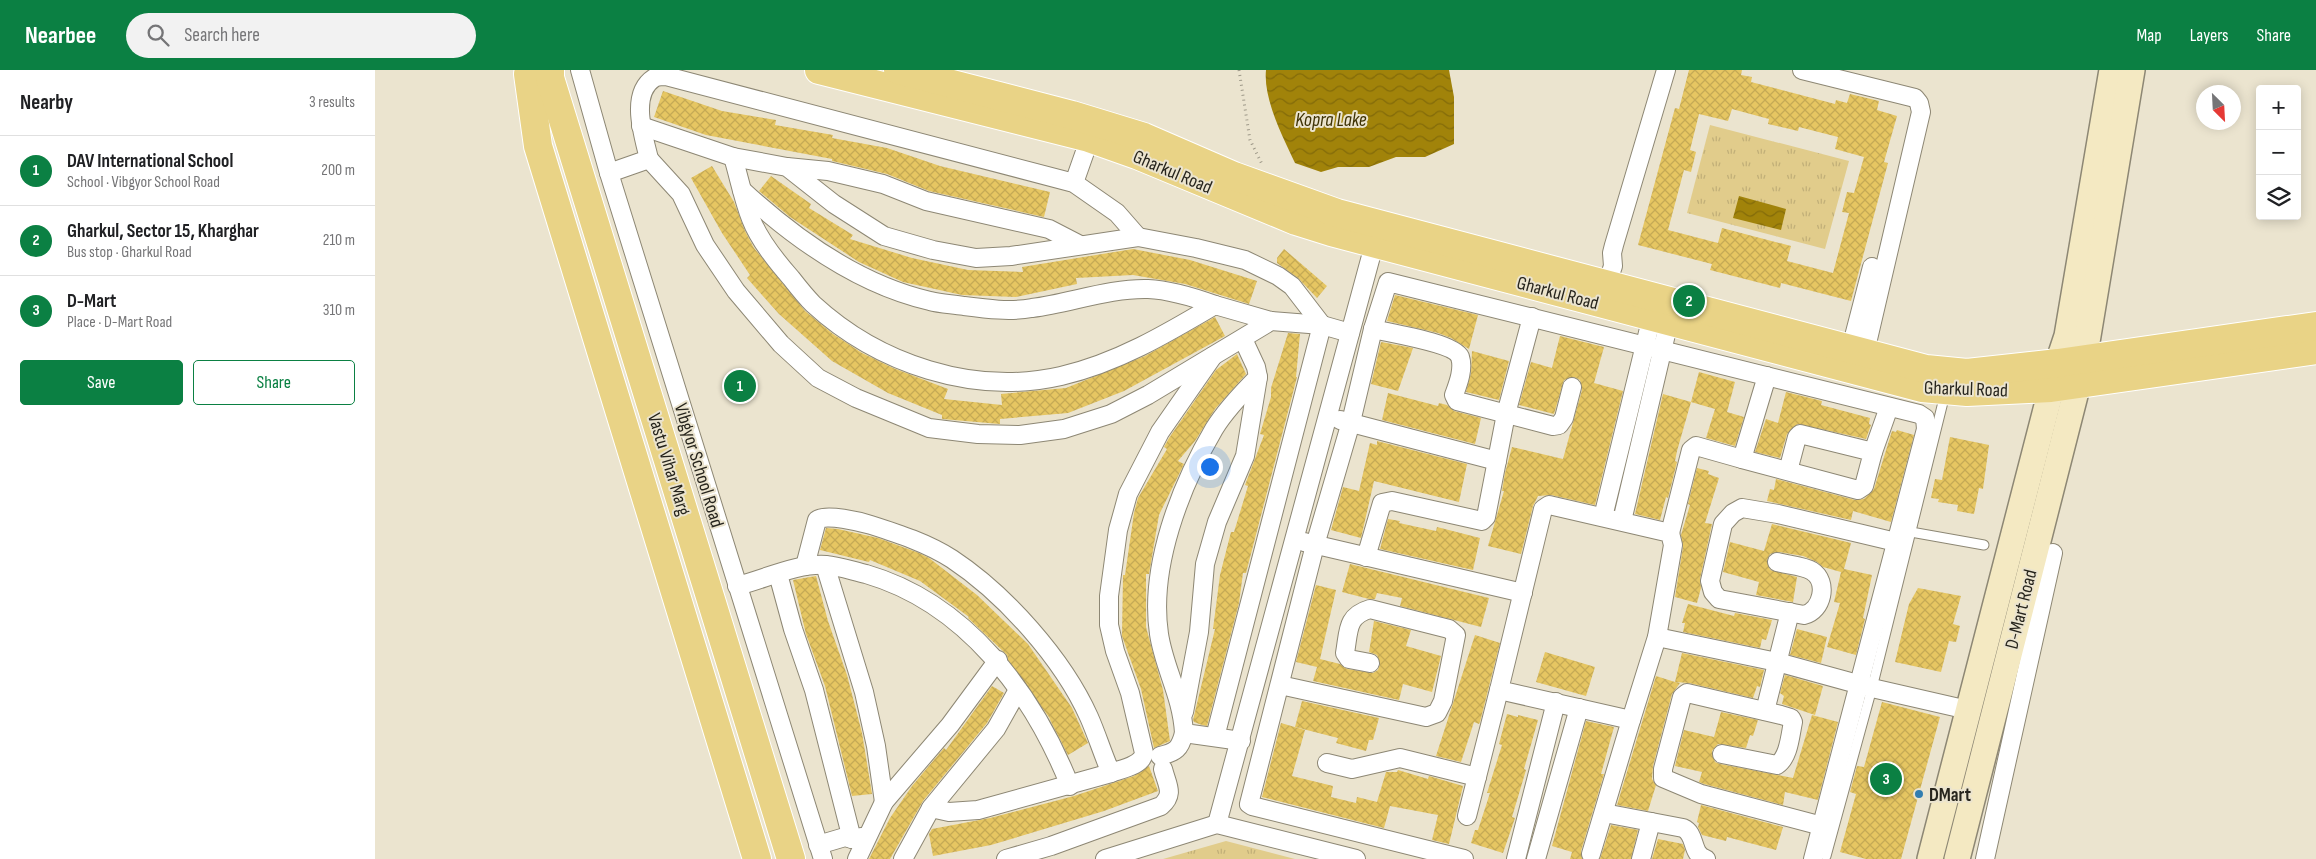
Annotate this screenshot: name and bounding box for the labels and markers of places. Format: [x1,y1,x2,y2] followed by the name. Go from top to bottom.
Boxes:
[1673,282,1705,320] pin: 2
[724,367,756,405] pin: 1
[1870,760,1902,798] pin: 3
[1929,784,1971,807] place label: DMart
[1913,788,1925,800] marker: DMart

